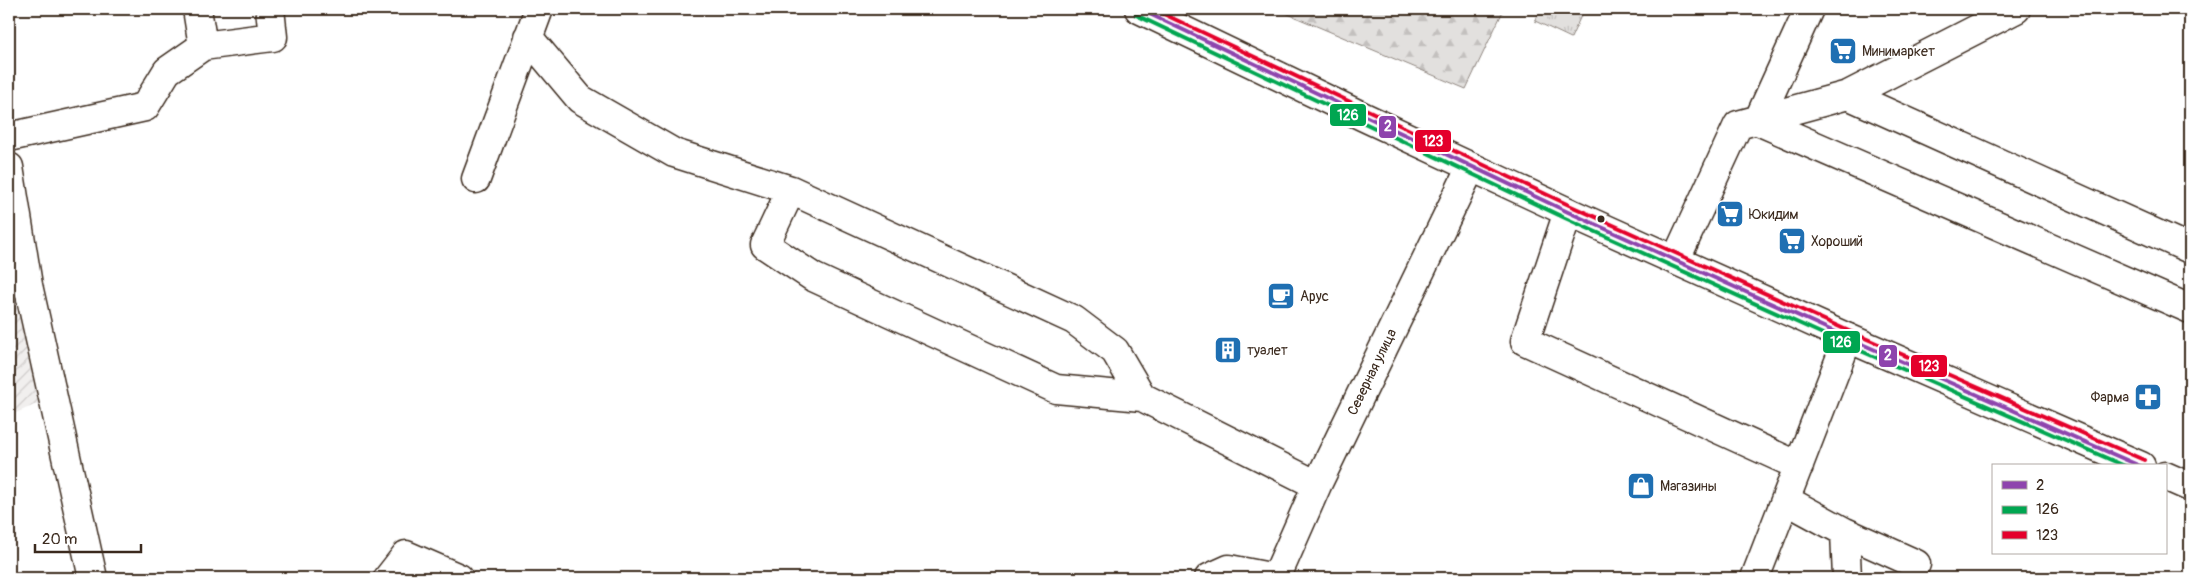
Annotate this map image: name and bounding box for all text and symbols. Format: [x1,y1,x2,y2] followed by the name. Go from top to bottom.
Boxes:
[1828,36,1858,66] supermarket icon: Минимаркет
[1862,43,1935,60] place label: Минимаркет
[1329,103,1367,127] line badge: 126
[1337,107,1359,124] text: 126
[1378,115,1397,139] line badge: 2
[1384,118,1392,135] text: 2
[1414,129,1452,153] line badge: 123
[1423,133,1444,150] text: 123
[1715,199,1745,229] supermarket icon: Юкидим
[1749,206,1798,223] place label: Юкидим
[1596,214,1606,224] unlabelled marker
[1777,226,1807,256] supermarket icon: Хороший
[1811,233,1863,250] place label: Хороший
[1266,281,1296,311] cafe icon: Арус
[1300,288,1329,305] place label: Арус
[1344,326,1400,418] street label: Северная улица
[1822,330,1861,354] line badge: 126
[1830,334,1852,351] text: 126
[1213,335,1243,365] building icon: туалет
[1247,342,1288,359] place label: туалет
[1878,344,1898,368] line badge: 2
[1884,347,1892,364] text: 2
[1910,354,1948,378] line badge: 123
[1919,358,1940,375] text: 123
[2133,382,2163,412] pharmacy icon: Фарма
[2091,389,2129,406] place label: Фарма
[1992,464,2166,554] legend
[1626,471,1656,501] shop icon: Магазины
[2036,476,2044,495] text: 2
[1660,478,1717,495] place label: Магазины
[2036,500,2059,519] text: 126
[35,522,141,554] scale bar
[2036,526,2058,545] text: 123
[42,530,77,549] text: 20 m

